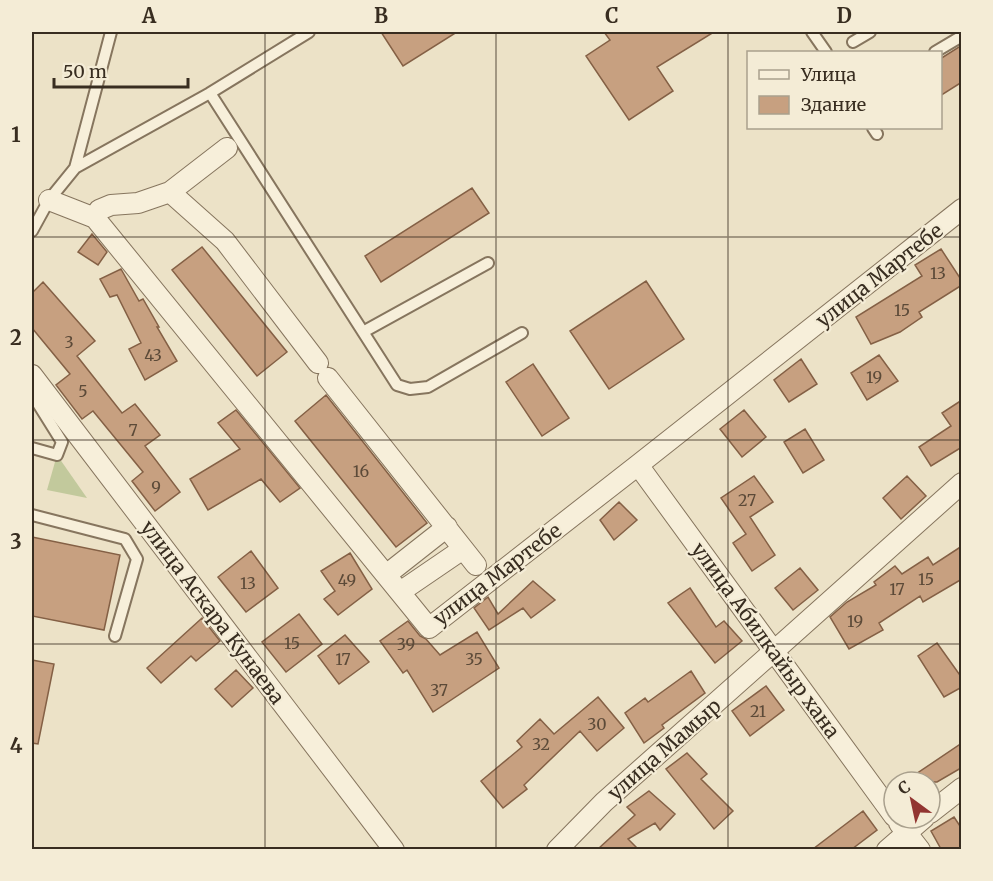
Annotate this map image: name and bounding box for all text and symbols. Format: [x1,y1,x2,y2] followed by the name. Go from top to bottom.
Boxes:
[141,3,157,28] text: A
[374,3,388,28] text: B
[605,3,619,28] text: C
[836,3,852,28] text: D
[54,51,188,89] scale bar
[747,51,942,129] legend
[63,60,107,83] text: 50 m
[800,63,856,86] text: Улица
[801,93,866,116] text: Здание
[11,122,21,147] text: 1
[811,218,947,332] street label: улица Мартебе
[930,263,946,283] house number: 13
[894,300,910,320] house number: 15
[10,325,22,350] text: 2
[64,332,74,352] house number: 3
[144,345,162,365] house number: 43
[866,367,882,387] house number: 19
[78,381,88,401] house number: 5
[128,420,138,440] house number: 7
[353,461,369,481] house number: 16
[151,477,161,497] house number: 9
[738,490,756,510] house number: 27
[136,515,290,709] street label: улица Аскара Кунаева
[428,518,566,630] street label: улица Мартебе
[10,529,22,554] text: 3
[687,537,846,743] street label: улица Абилкайыр хана
[918,569,934,589] house number: 15
[338,570,356,590] house number: 49
[240,573,256,593] house number: 13
[889,579,905,599] house number: 17
[847,611,863,631] house number: 19
[284,633,300,653] house number: 15
[397,634,415,654] house number: 39
[335,649,351,669] house number: 17
[465,649,483,669] house number: 35
[430,680,448,700] house number: 37
[602,693,726,805] street label: улица Мамыр
[750,701,766,721] house number: 21
[587,714,607,734] house number: 30
[10,733,23,758] text: 4
[532,734,550,754] house number: 32
[882,770,942,830] north arrow
[894,776,914,799] text: С

